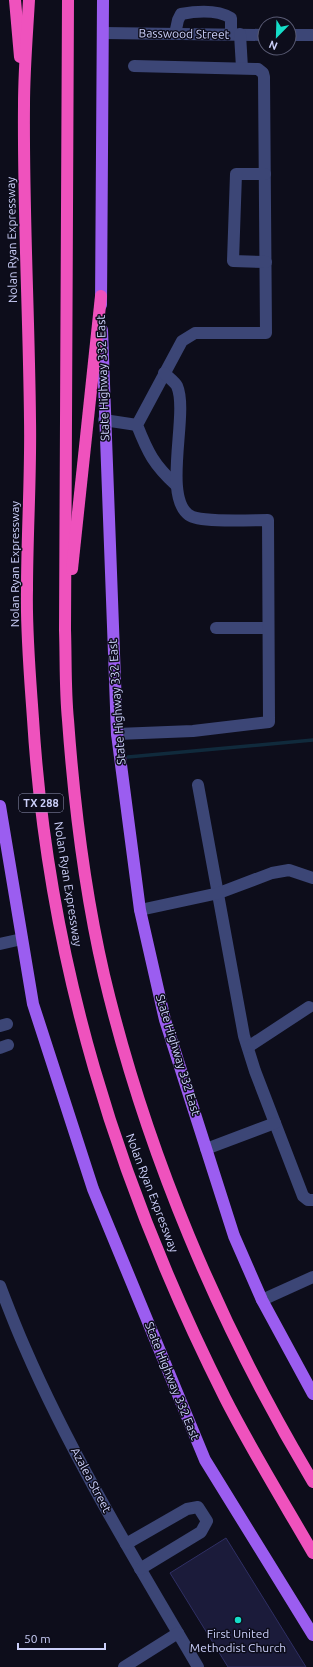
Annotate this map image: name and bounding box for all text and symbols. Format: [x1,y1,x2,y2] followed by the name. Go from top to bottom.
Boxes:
[257,16,297,56] north arrow
[138,26,230,41] street label: Basswood Street
[267,38,279,52] text: N
[4,177,19,303] street label: Nolan Ryan Expressway
[94,315,111,441] street label: State Highway 332 East
[8,501,21,627] street label: Nolan Ryan Expressway
[106,638,127,765] street label: State Highway 332 East
[19,794,63,812] road number: TX 288
[52,821,85,948] street label: Nolan Ryan Expressway
[154,993,203,1117] street label: State Highway 332 East
[124,1132,181,1254] street label: Nolan Ryan Expressway
[143,1320,202,1442] street label: State Highway 332 East
[69,1445,114,1515] street label: Azalea Street
[233,1615,243,1625] marker: First United Methodist Church
[18,1625,105,1651] scale bar
[190,1627,286,1654] place label: First United Methodist Church
[24,1632,51,1645] text: 50 m

